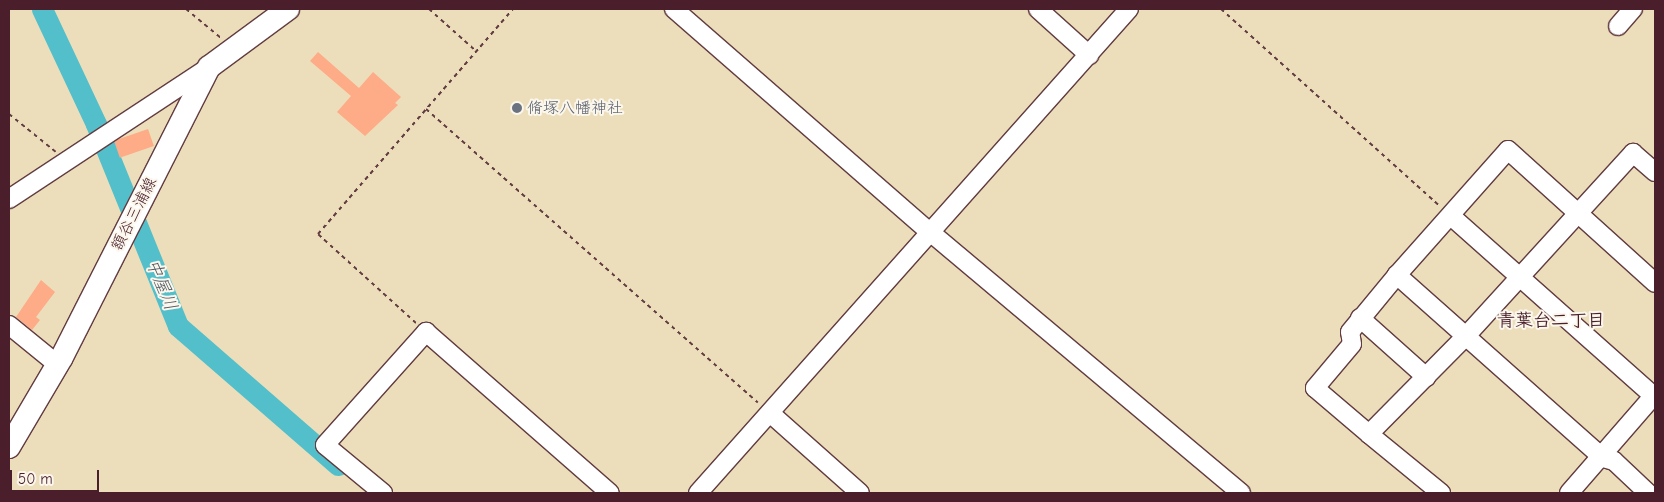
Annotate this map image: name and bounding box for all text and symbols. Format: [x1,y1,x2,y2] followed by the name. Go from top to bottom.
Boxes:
[527,98,623,118] place label: 脩塚八幡神社
[511,102,523,114] marker: 脩塚八幡神社
[107,174,161,254] street label: 額谷三浦線
[141,256,181,314] water label: 中屋川
[1497,310,1605,332] district label: 青葉台二丁目
[12,460,101,492] scale bar
[18,470,53,488] text: 50 m

